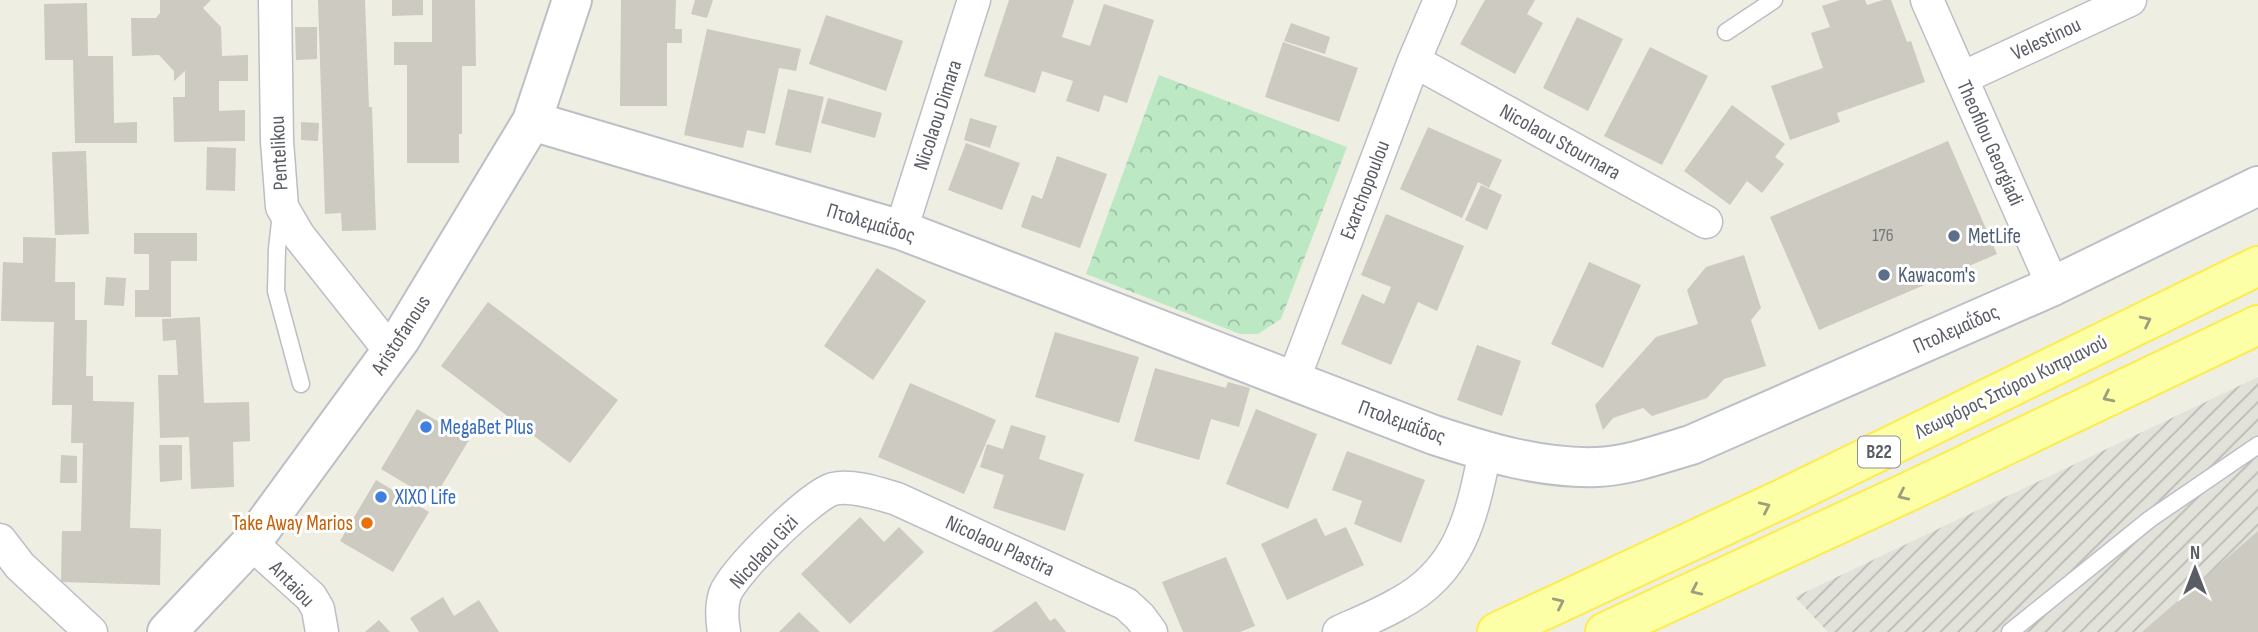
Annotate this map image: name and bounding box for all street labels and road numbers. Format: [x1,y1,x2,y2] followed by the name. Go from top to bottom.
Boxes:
[2007,12,2085,66] street label: Velestinou
[908,57,968,173] street label: Nicolaou Dimara
[1951,76,2029,210] street label: Theofilou Georgiadi
[1495,99,1625,185] street label: Nicolaou Stournara
[265,115,293,191] street label: Pentelikou
[1335,137,1395,243] street label: Exarchopoulou
[824,198,918,248] street label: Πτολεμαΐδος
[366,291,436,380] street label: Aristofanous
[1909,299,2003,359] street label: Πτολεμαΐδος
[1910,329,2111,445] street label: Λεωφόρος Σπύρου Κυπριανού
[1355,395,1449,449] street label: Πτολεμαΐδος
[1858,436,1900,467] road number: B22
[724,510,804,594] street label: Nicolaou Gizi
[942,510,1058,582] street label: Nicolaou Plastira
[263,555,320,612] street label: Antaiou

